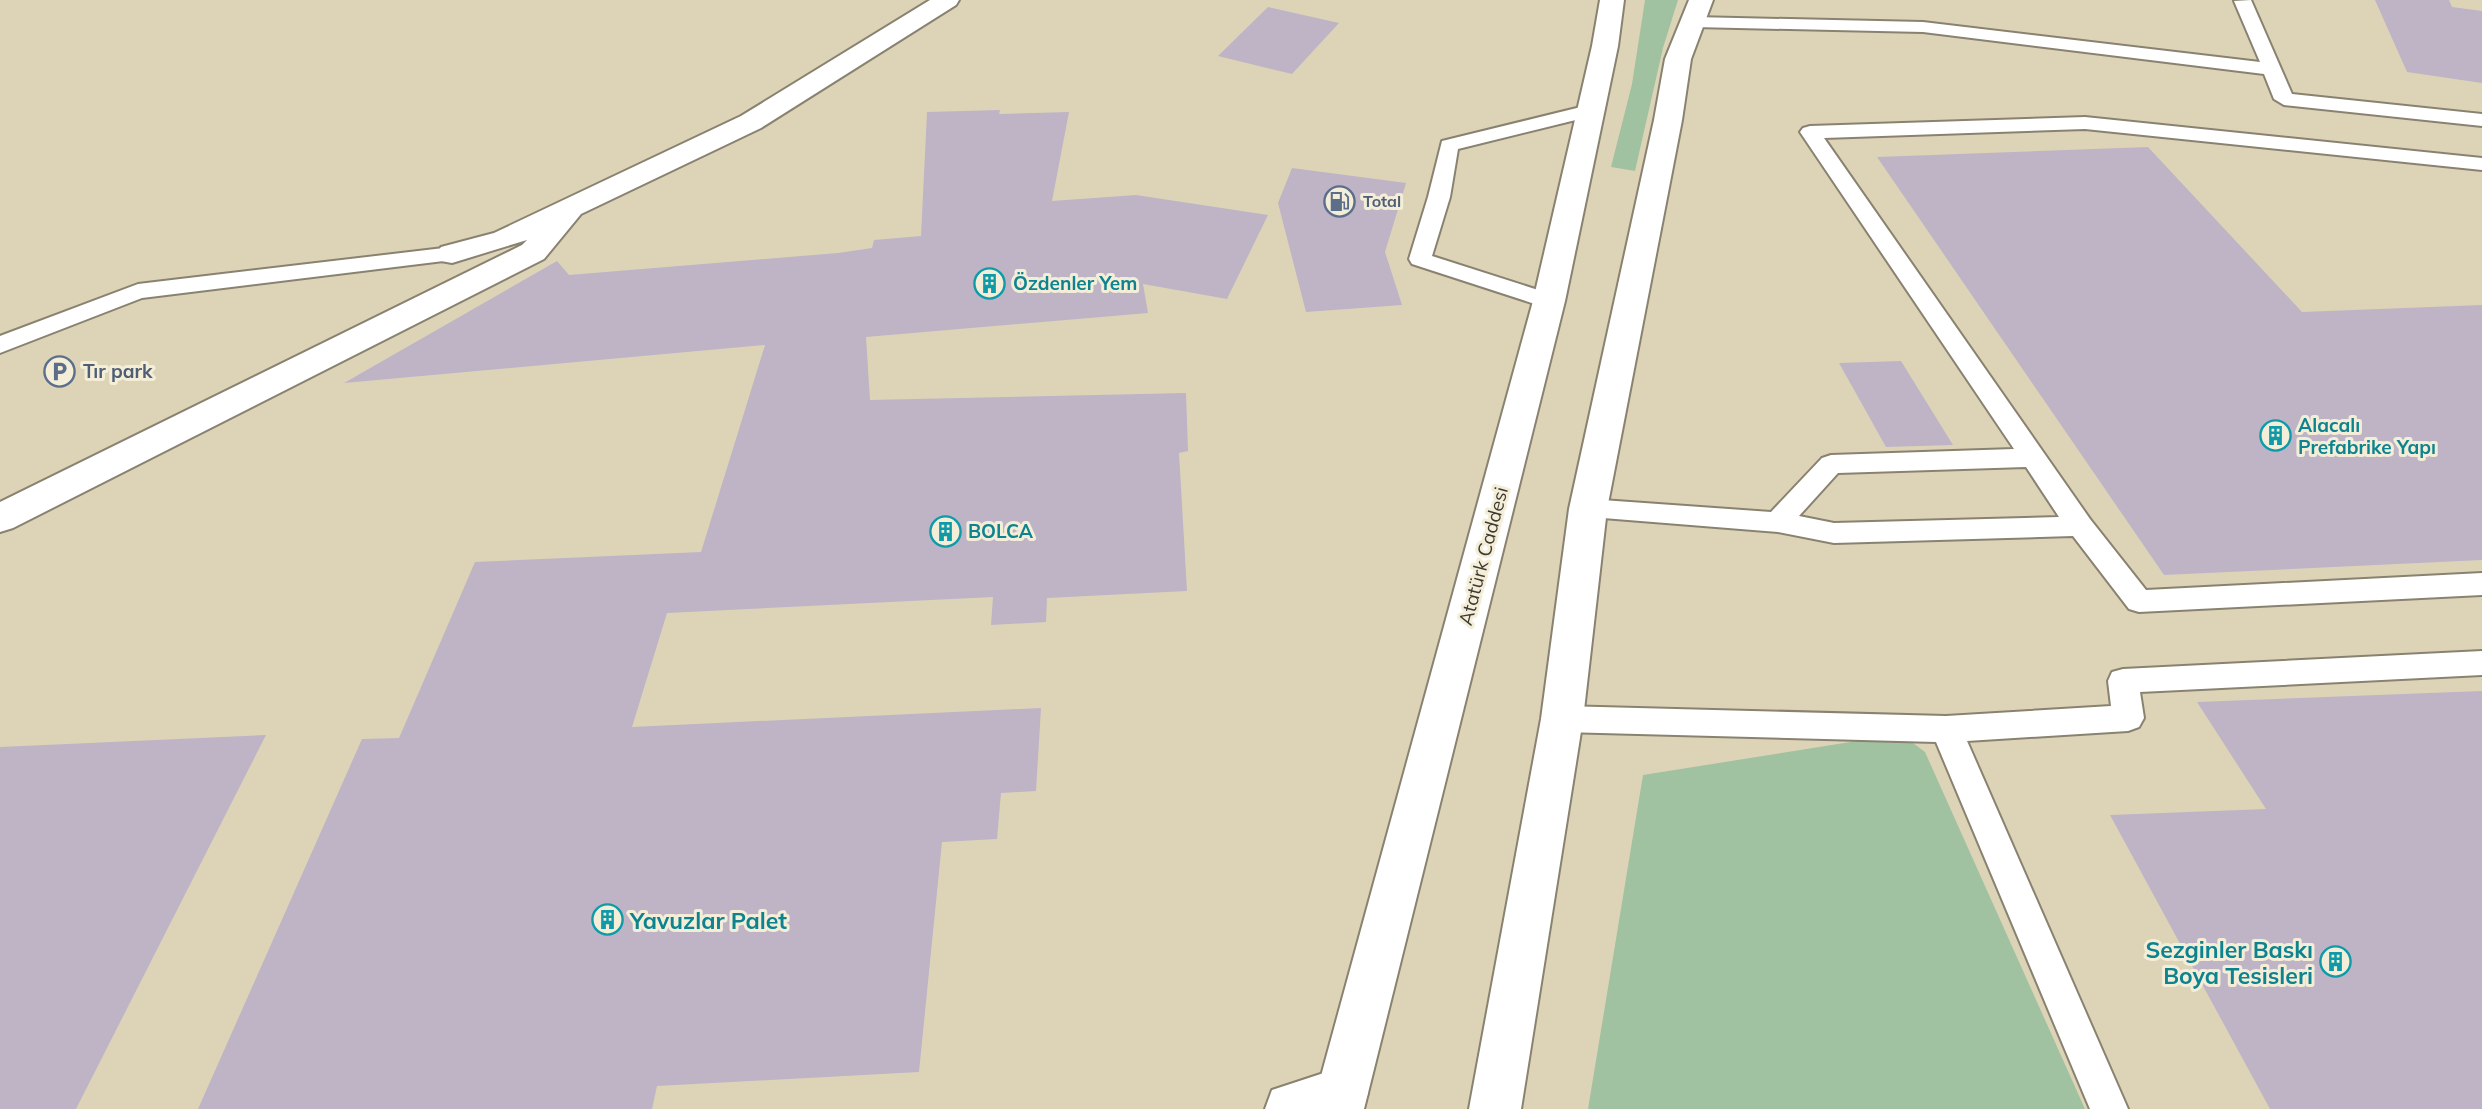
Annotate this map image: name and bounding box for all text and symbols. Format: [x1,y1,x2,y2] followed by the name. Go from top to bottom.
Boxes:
[1323,184,1357,218] fuel station icon: Total
[1363,191,1401,211] place label: Total
[973,266,1007,300] building icon: Özdenler Yem
[1013,271,1137,295] place label: Özdenler Yem
[43,354,77,388] parking icon: Tır park
[83,359,153,383] place label: Tır park
[2298,413,2436,459] place label: Alacalı Prefabrike Yapı
[2258,419,2292,453] building icon: Alacalı Prefabrike Yapı
[1453,484,1513,628] street label: Atatürk Caddesi
[928,514,962,548] building icon: BOLCA
[968,519,1034,543] place label: BOLCA
[590,903,624,937] building icon: Yavuzlar Palet
[629,906,787,935] place label: Yavuzlar Palet
[2145,935,2313,990] place label: Sezginler Baskı Boya Tesisleri
[2319,945,2353,979] building icon: Sezginler Baskı Boya Tesisleri

